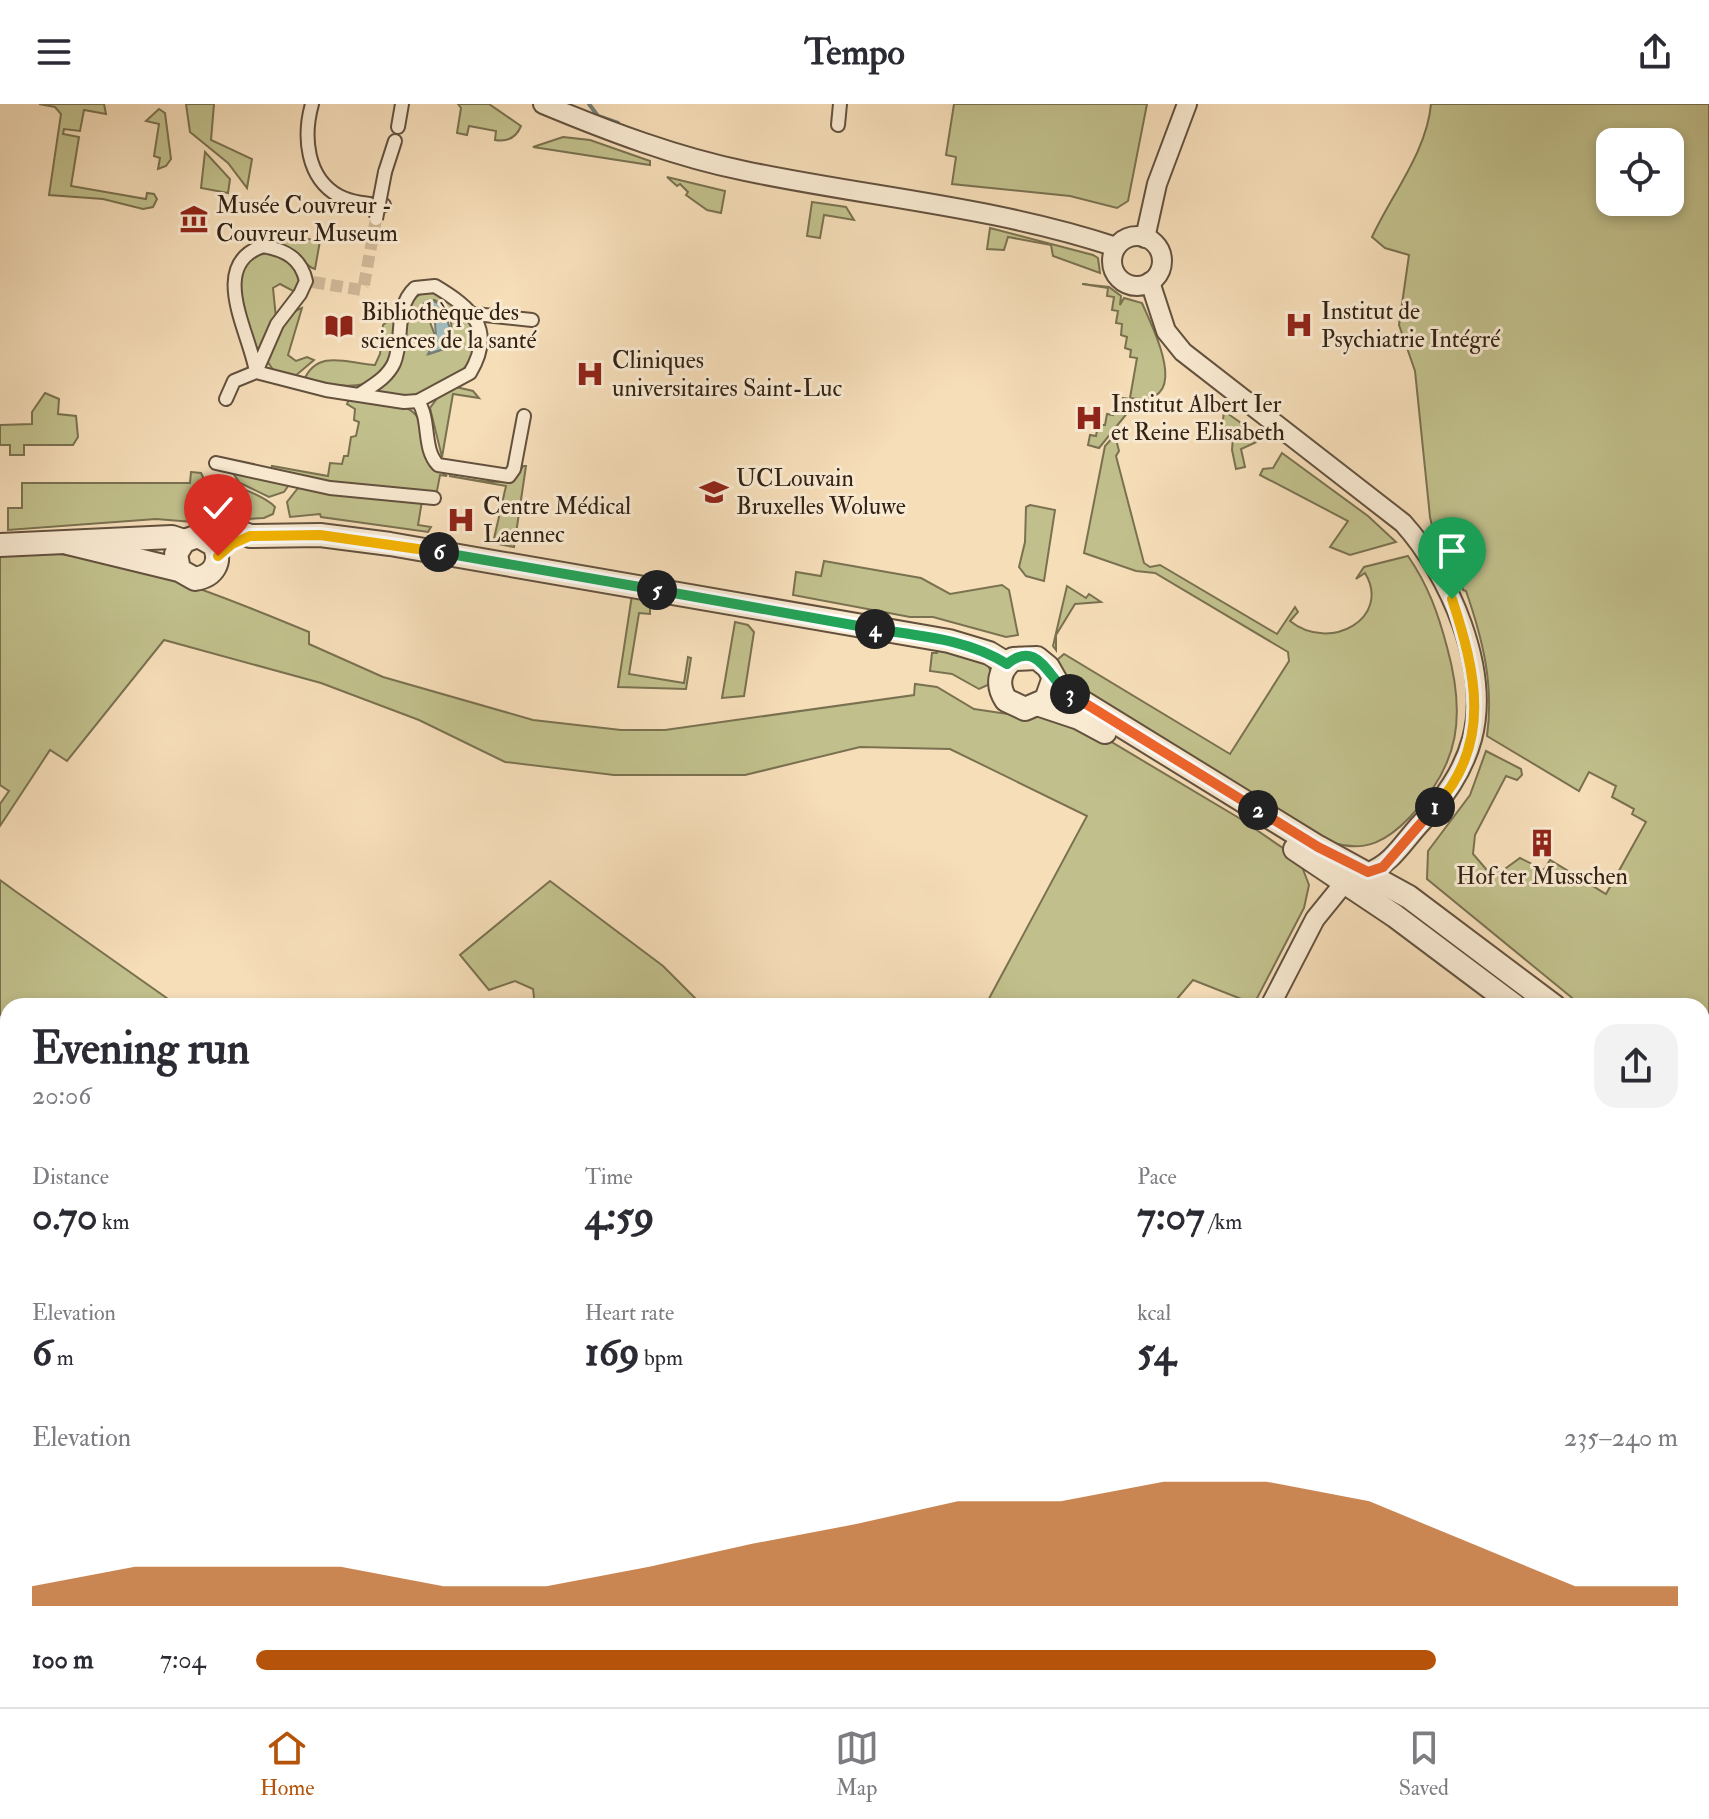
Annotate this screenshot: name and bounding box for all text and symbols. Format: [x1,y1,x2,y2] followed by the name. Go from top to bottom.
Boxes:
[32,30,76,74] icon: menu
[804,30,905,75] text: Tempo
[1633,30,1677,74] icon: share
[1596,128,1684,216] map controls
[1596,128,1684,216] button: locate
[216,190,398,249] place label: Musée Couvreur - Couvreur Museum
[179,204,209,234] museum icon: Musée Couvreur - Couvreur Museum
[1321,296,1501,355] place label: Institut de Psychiatrie Intégré
[361,297,538,356] place label: Bibliothèque des sciences de la santé
[1284,310,1314,340] hospital icon: Institut de Psychiatrie Intégré
[324,311,354,341] library icon: Bibliothèque des sciences de la santé
[612,345,842,404] place label: Cliniques universitaires Saint-Luc
[575,359,605,389] hospital icon: Cliniques universitaires Saint-Luc
[1111,389,1285,448] place label: Institut Albert Ier et Reine Elisabeth
[1074,403,1104,433] hospital icon: Institut Albert Ier et Reine Elisabeth
[736,463,906,522] place label: UCLouvain Bruxelles Woluwe
[184,474,252,556] pin
[699,477,729,507] school or university icon: UCLouvain Bruxelles Woluwe
[196,486,240,530] icon: check
[483,491,631,550] place label: Centre Médical Laennec
[446,505,476,535] hospital icon: Centre Médical Laennec
[1418,517,1486,599] pin
[1430,529,1474,573] icon: arrive
[419,532,459,572] pin: 6
[433,538,445,566] text: 6
[637,570,677,610] pin: 5
[652,576,662,604] text: 5
[855,609,895,649] pin: 4
[869,615,881,643] text: 4
[1050,674,1090,714] pin: 3
[1066,680,1074,708] text: 3
[1415,787,1455,827] pin: 1
[1238,790,1278,830] pin: 2
[1431,793,1439,821] text: 1
[1252,796,1264,824] text: 2
[1527,828,1557,858] building icon: Hof ter Musschen
[1456,861,1628,892] place label: Hof ter Musschen
[32,1022,250,1077] text: Evening run
[1594,1024,1678,1108] button: share
[32,1080,91,1112] text: 20:06
[32,1163,109,1191] text: Distance
[585,1163,633,1191] text: Time
[1137,1163,1177,1191] text: Pace
[32,1191,97,1242] text: 0.70
[585,1191,654,1242] text: 4:59
[1137,1191,1204,1242] text: 7:07
[97,1208,130,1236] text: km
[1204,1208,1242,1236] text: /km
[32,1299,116,1327] text: Elevation
[585,1299,674,1327] text: Heart rate
[1137,1299,1171,1327] text: kcal
[32,1327,52,1378] text: 6
[585,1327,639,1378] text: 169
[1137,1327,1175,1378] text: 54
[52,1344,74,1372] text: m
[639,1344,683,1372] text: bpm
[32,1422,131,1454] text: Elevation
[1564,1422,1678,1454] text: 235–240 m
[32,1644,93,1676] text: 100 m
[160,1644,206,1676] text: 7:04
[260,1726,315,1802] tab: Home
[835,1726,879,1802] tab: Map
[1399,1726,1449,1802] tab: Saved

